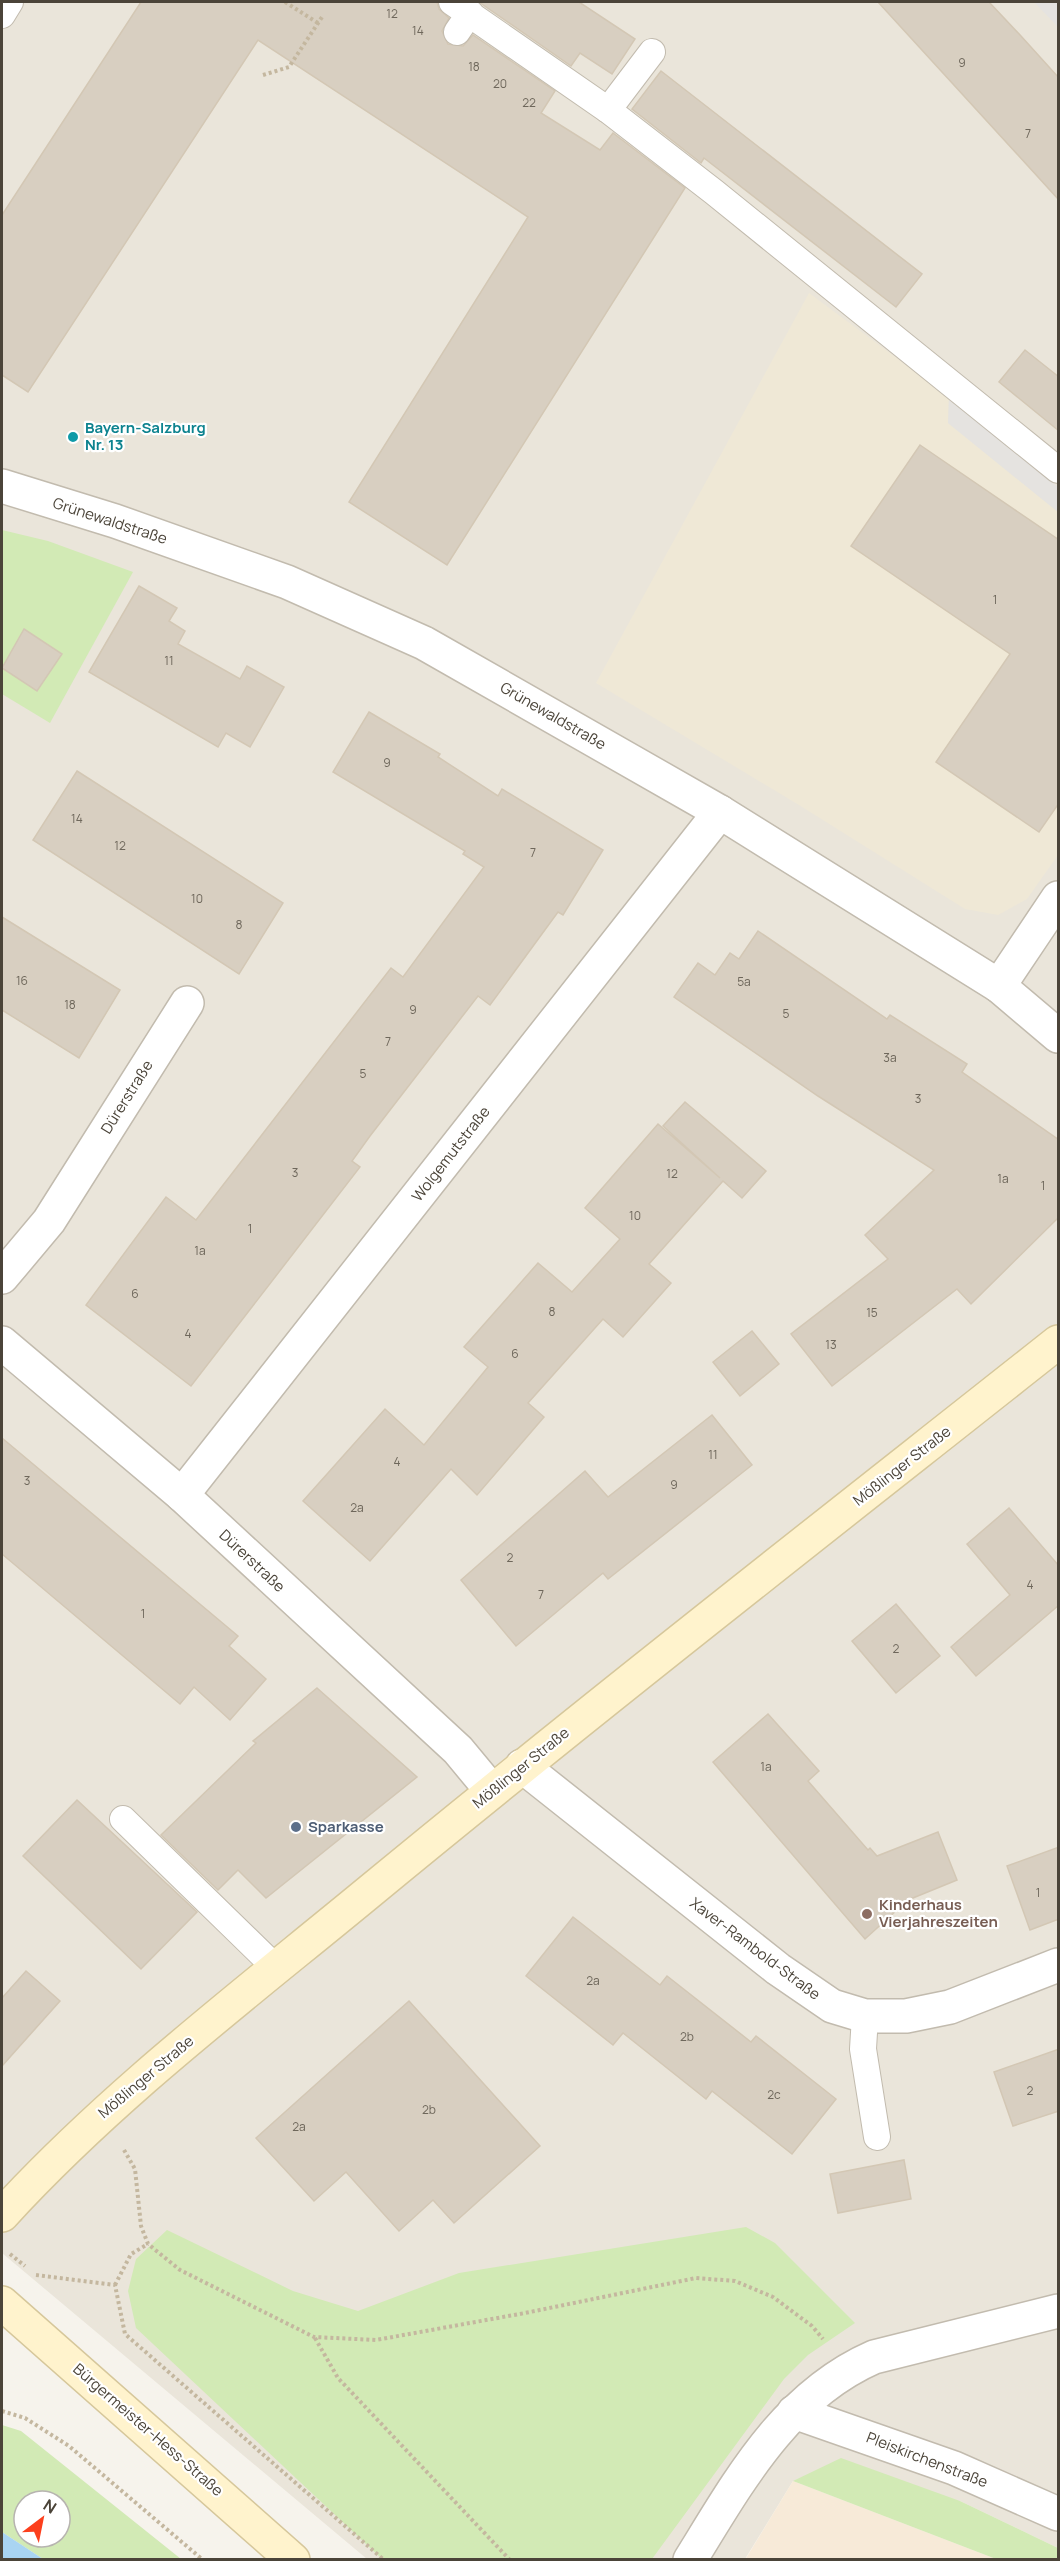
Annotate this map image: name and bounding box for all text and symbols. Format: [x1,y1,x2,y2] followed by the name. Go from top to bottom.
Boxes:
[386,5,398,22] house number: 12
[412,22,424,39] house number: 14
[958,54,966,71] house number: 9
[468,58,480,75] house number: 18
[493,75,507,92] house number: 20
[522,94,536,111] house number: 22
[1025,125,1031,142] house number: 7
[85,417,206,455] place label: Bayern-Salzburg Nr. 13
[66,430,80,444] marker: Bayern-Salzburg Nr. 13
[50,492,170,549] street label: Grünewaldstraße
[993,591,997,608] house number: 1
[164,652,174,669] house number: 11
[496,677,610,755] street label: Grünewaldstraße
[383,754,391,771] house number: 9
[71,810,83,827] house number: 14
[114,837,126,854] house number: 12
[530,844,536,861] house number: 7
[191,890,203,907] house number: 10
[236,916,243,933] house number: 8
[16,972,28,989] house number: 16
[737,973,751,990] house number: 5a
[64,996,76,1013] house number: 18
[409,1001,417,1018] house number: 9
[783,1005,790,1022] house number: 5
[385,1033,391,1050] house number: 7
[883,1049,897,1066] house number: 3a
[96,1056,158,1138] street label: Dürerstraße
[360,1065,367,1082] house number: 5
[915,1090,921,1107] house number: 3
[407,1101,495,1206] street label: Wolgemutstraße
[292,1164,298,1181] house number: 3
[666,1165,678,1182] house number: 12
[997,1170,1009,1187] house number: 1a
[1041,1177,1045,1194] house number: 1
[629,1207,641,1224] house number: 10
[248,1220,252,1237] house number: 1
[194,1242,206,1259] house number: 1a
[131,1285,139,1302] house number: 6
[549,1303,556,1320] house number: 8
[866,1304,878,1321] house number: 15
[184,1325,192,1342] house number: 4
[825,1336,837,1353] house number: 13
[511,1345,519,1362] house number: 6
[848,1421,955,1510] street label: Mößlinger Straße
[708,1446,718,1463] house number: 11
[393,1453,401,1470] house number: 4
[24,1472,30,1489] house number: 3
[670,1476,678,1493] house number: 9
[350,1499,364,1516] house number: 2a
[215,1525,290,1597] street label: Dürerstraße
[507,1549,514,1566] house number: 2
[1026,1576,1034,1593] house number: 4
[538,1586,544,1603] house number: 7
[141,1605,145,1622] house number: 1
[893,1640,900,1657] house number: 2
[468,1722,574,1813] street label: Mößlinger Straße
[760,1758,772,1775] house number: 1a
[308,1816,384,1837] place label: Sparkasse
[289,1820,303,1834] marker: Sparkasse
[1036,1884,1040,1901] house number: 1
[686,1893,825,2005] street label: Xaver-Rambold-Straße
[879,1894,998,1932] place label: Kinderhaus Vierjahreszeiten
[860,1907,874,1921] marker: Kinderhaus Vierjahreszeiten
[586,1972,600,1989] house number: 2a
[680,2028,694,2045] house number: 2b
[93,2030,198,2123] street label: Mößlinger Straße
[1027,2082,1034,2099] house number: 2
[767,2086,781,2103] house number: 2c
[422,2101,436,2118] house number: 2b
[292,2118,306,2135] house number: 2a
[69,2358,228,2501] street label: Bürgermeister-Hess-Straße
[863,2427,991,2492] street label: Pleiskirchenstraße
[12,2489,72,2549] north arrow
[39,2494,61,2519] text: N

